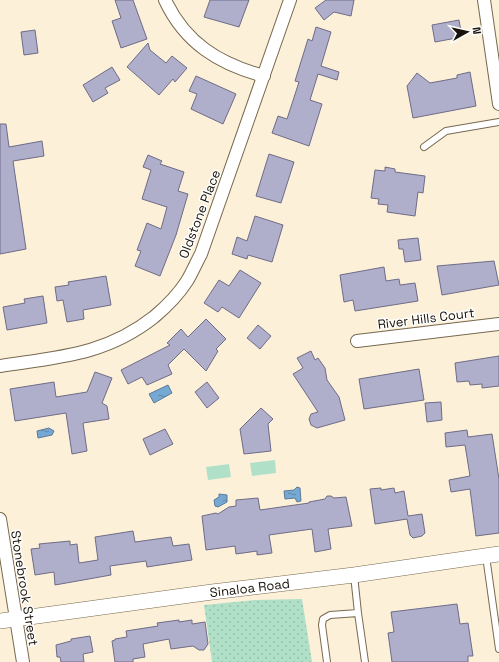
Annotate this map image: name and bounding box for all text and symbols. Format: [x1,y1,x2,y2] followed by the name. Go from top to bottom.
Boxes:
[447,12,487,52] north arrow
[469,26,484,35] text: N
[175,167,224,261] street label: Oldstone Place
[377,304,476,333] street label: River Hills Court
[7,529,42,647] street label: Stonebrook Street
[209,575,291,601] street label: Sinaloa Road

